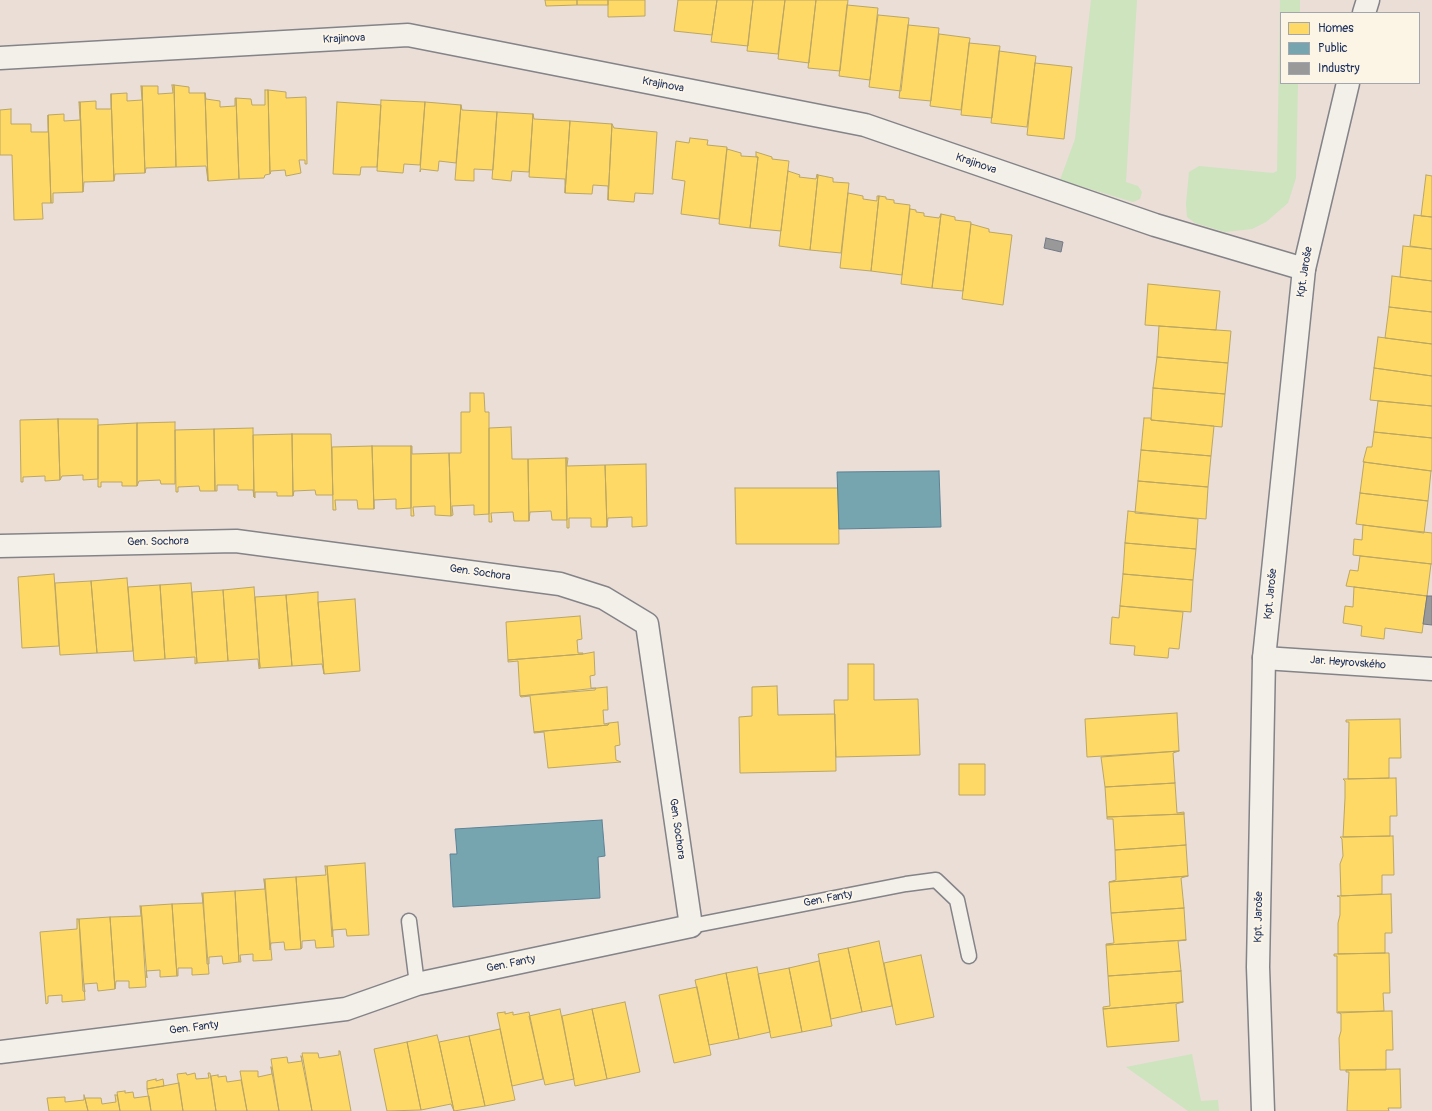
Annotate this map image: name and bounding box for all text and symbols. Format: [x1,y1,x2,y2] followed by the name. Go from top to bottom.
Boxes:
[1280,12,1420,84] legend
[1318,21,1354,36] text: Homes
[322,31,366,47] street label: Krajinova
[1318,41,1348,56] text: Public
[1318,61,1360,76] text: Industry
[641,74,685,96] street label: Krajinova
[954,151,998,177] street label: Krajinova
[1294,246,1316,298] street label: Kpt. Jaroše
[127,535,189,549] street label: Gen. Sochora
[449,562,511,584] street label: Gen. Sochora
[1262,568,1280,620] street label: Kpt. Jaroše
[1310,654,1386,672] street label: Jar. Heyrovského
[666,798,688,860] street label: Gen. Sochora
[802,888,854,910] street label: Gen. Fanty
[1252,891,1266,943] street label: Kpt. Jaroše
[485,952,537,976] street label: Gen. Fanty
[169,1018,219,1038] street label: Gen. Fanty

